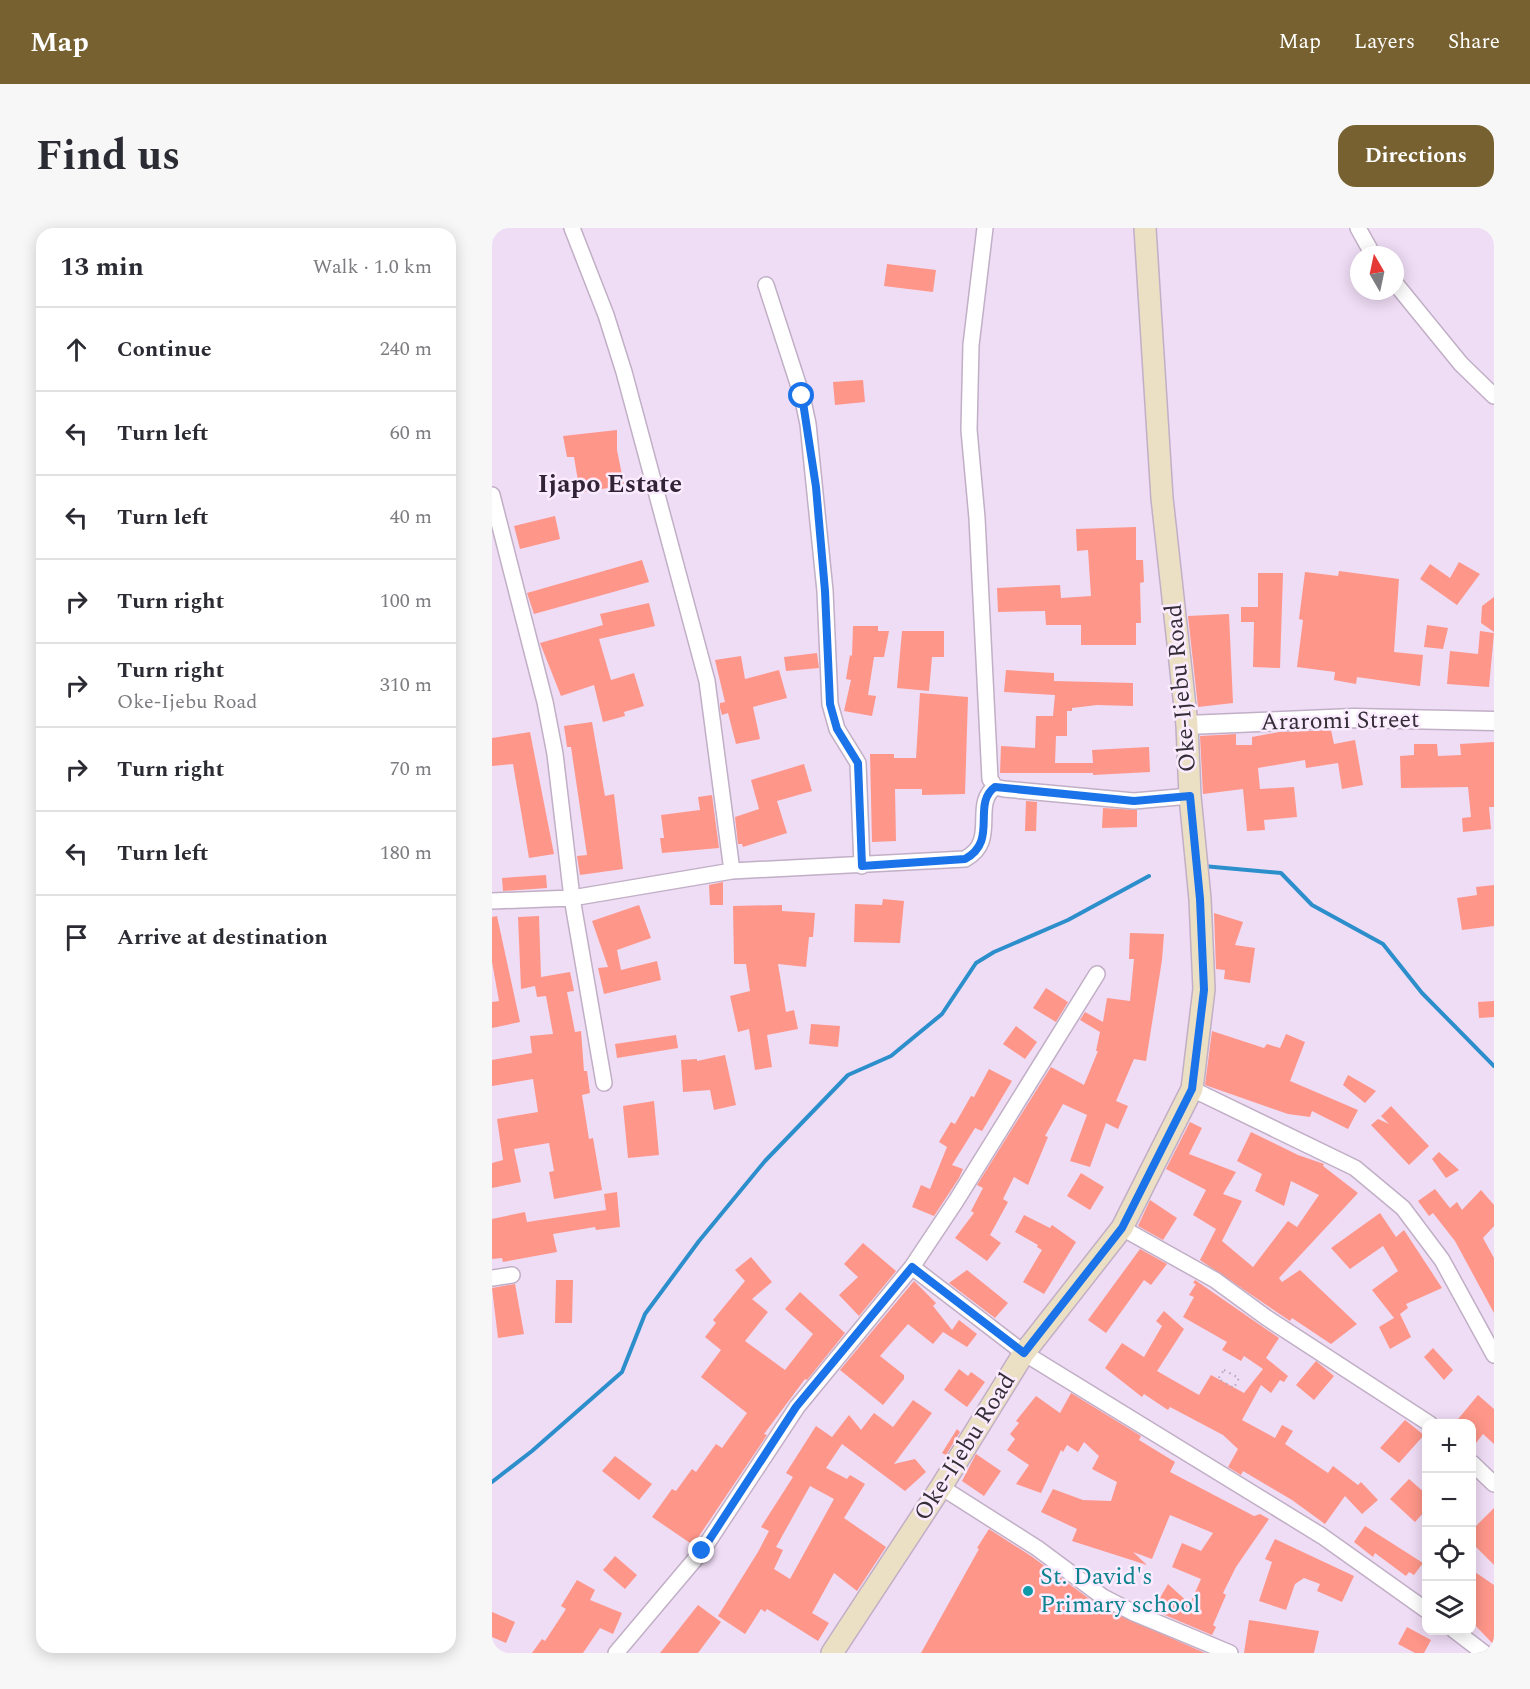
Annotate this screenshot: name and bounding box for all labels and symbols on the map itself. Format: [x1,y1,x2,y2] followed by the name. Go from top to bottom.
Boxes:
[1350,246,1404,300] north arrow
[788,382,814,408] route start
[538,464,682,504] district label: Ijapo Estate
[1156,602,1206,774] street label: Oke-Ijebu Road
[1260,702,1420,740] street label: Araromi Street
[905,1366,1025,1528] street label: Oke-Ijebu Road
[688,1537,714,1563] route end
[1040,1559,1200,1623] place label: St. David's Primary school
[1021,1584,1035,1598] marker: St. David's Primary school

